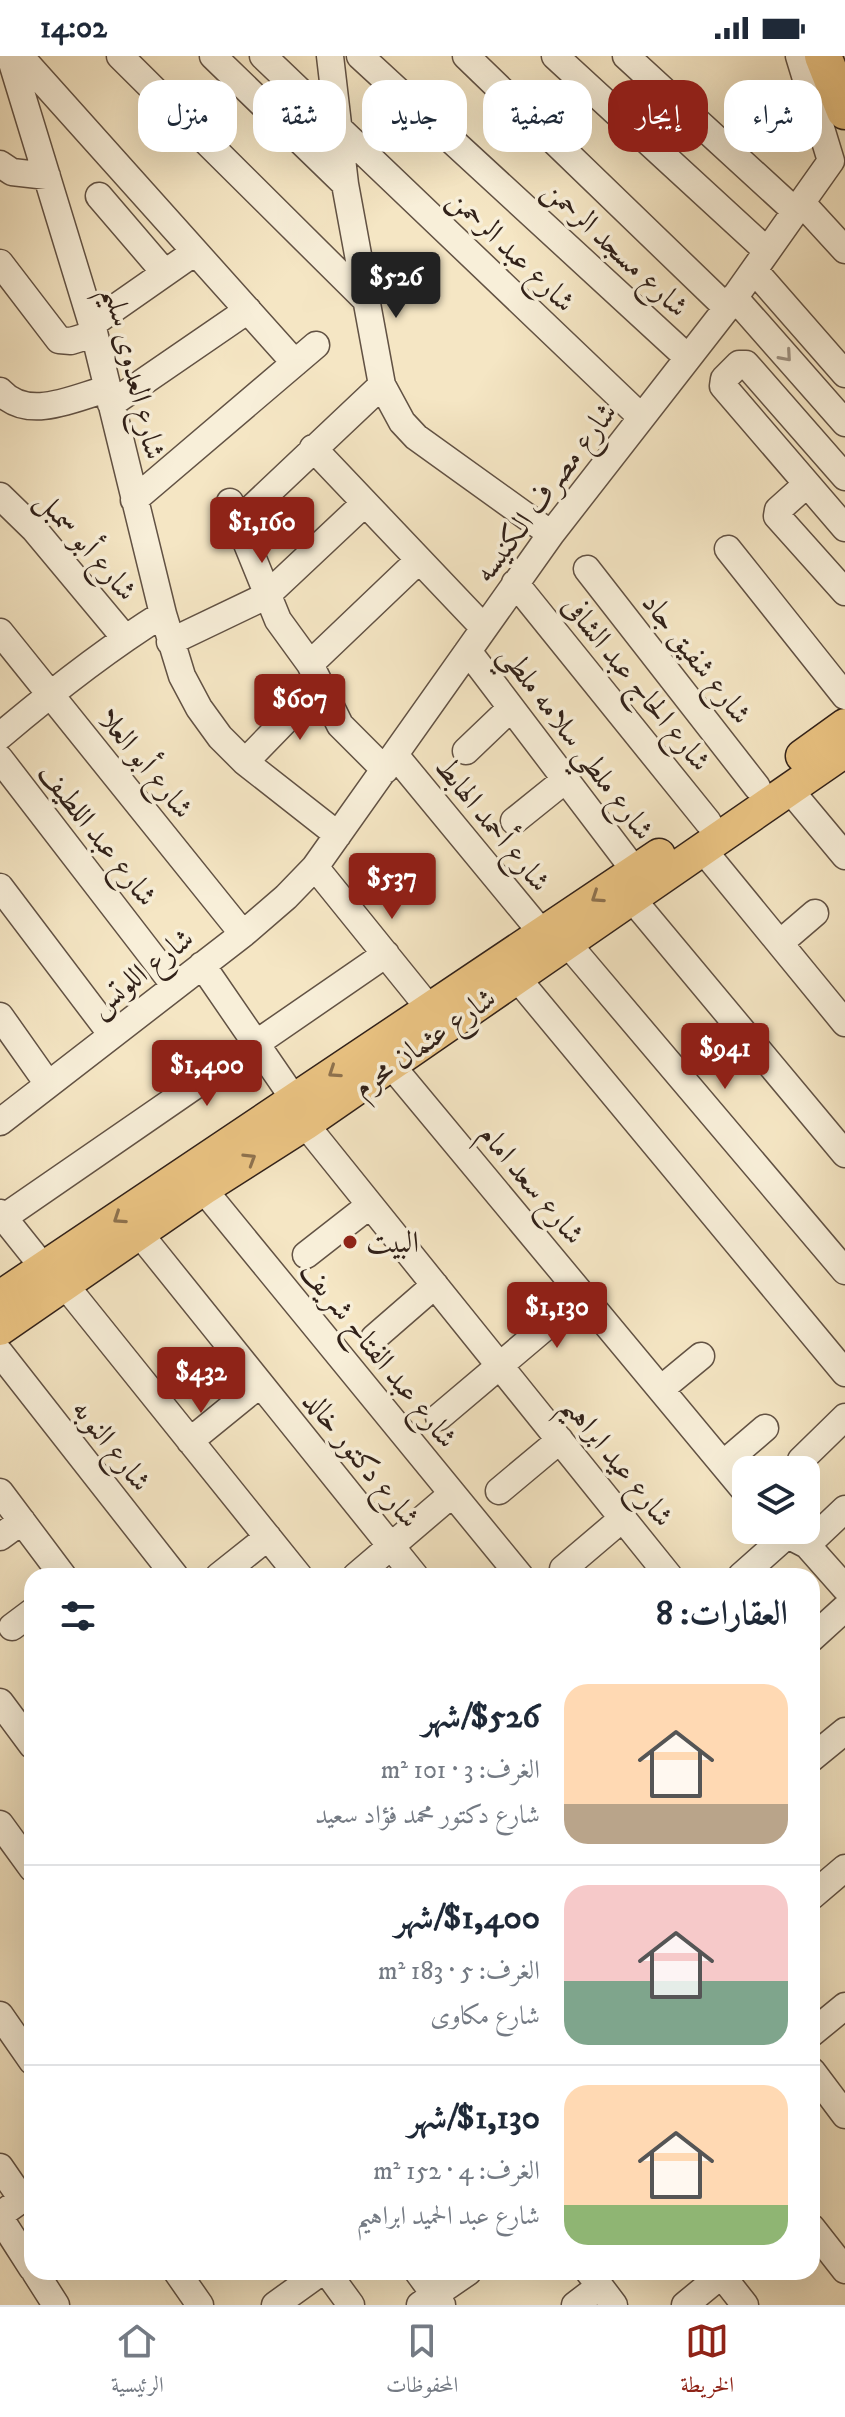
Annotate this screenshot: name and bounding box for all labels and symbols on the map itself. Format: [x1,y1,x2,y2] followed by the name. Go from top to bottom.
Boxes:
[531,172,696,330] street label: شارع مسجد الرحمن
[436,181,582,325] street label: شارع عبد الرحمن
[349,252,443,320] pin: $526
[86,283,173,466] street label: شارع العدوى سليم
[776,346,790,361] one-way arrow
[466,396,630,593] street label: شارع مصرف الكنيسه
[24,480,147,613] street label: شارع أبو سمبل
[197,497,327,565] pin: $1,160
[629,586,759,735] street label: شارع شفيق جاد
[549,588,718,783] street label: شارع الحاج عبد الشافى
[484,638,661,853] street label: شارع ملطي سلامه ملطي
[253,674,347,742] pin: $607
[85,699,204,830] street label: شارع أبو العلا
[422,747,561,903] street label: شارع أحمد الهابط
[25,756,165,917] street label: شارع عبد اللطيف
[345,853,439,921] pin: $537
[591,887,605,902] one-way arrow
[82,921,205,1030] street label: شارع اللوتس
[346,980,507,1111] street label: شارع عثمان محرم
[678,1023,772,1091] pin: $941
[142,1040,272,1108] pin: $1,400
[328,1062,342,1077] one-way arrow
[465,1117,592,1257] street label: شارع سعد امام
[241,1154,256,1169] one-way arrow
[113,1208,127,1223] one-way arrow
[366,1225,419,1262] place label: البيت
[341,1233,359,1251] marker: البيت
[286,1254,465,1460] street label: شارع عبد الفتاح شريف
[492,1282,622,1350] pin: $1,130
[154,1347,248,1415] pin: $432
[290,1384,427,1539] street label: شارع دكتور خالد
[546,1389,681,1541] street label: شارع عيد ابراهيم
[59,1392,158,1503] street label: شارع النوبه

